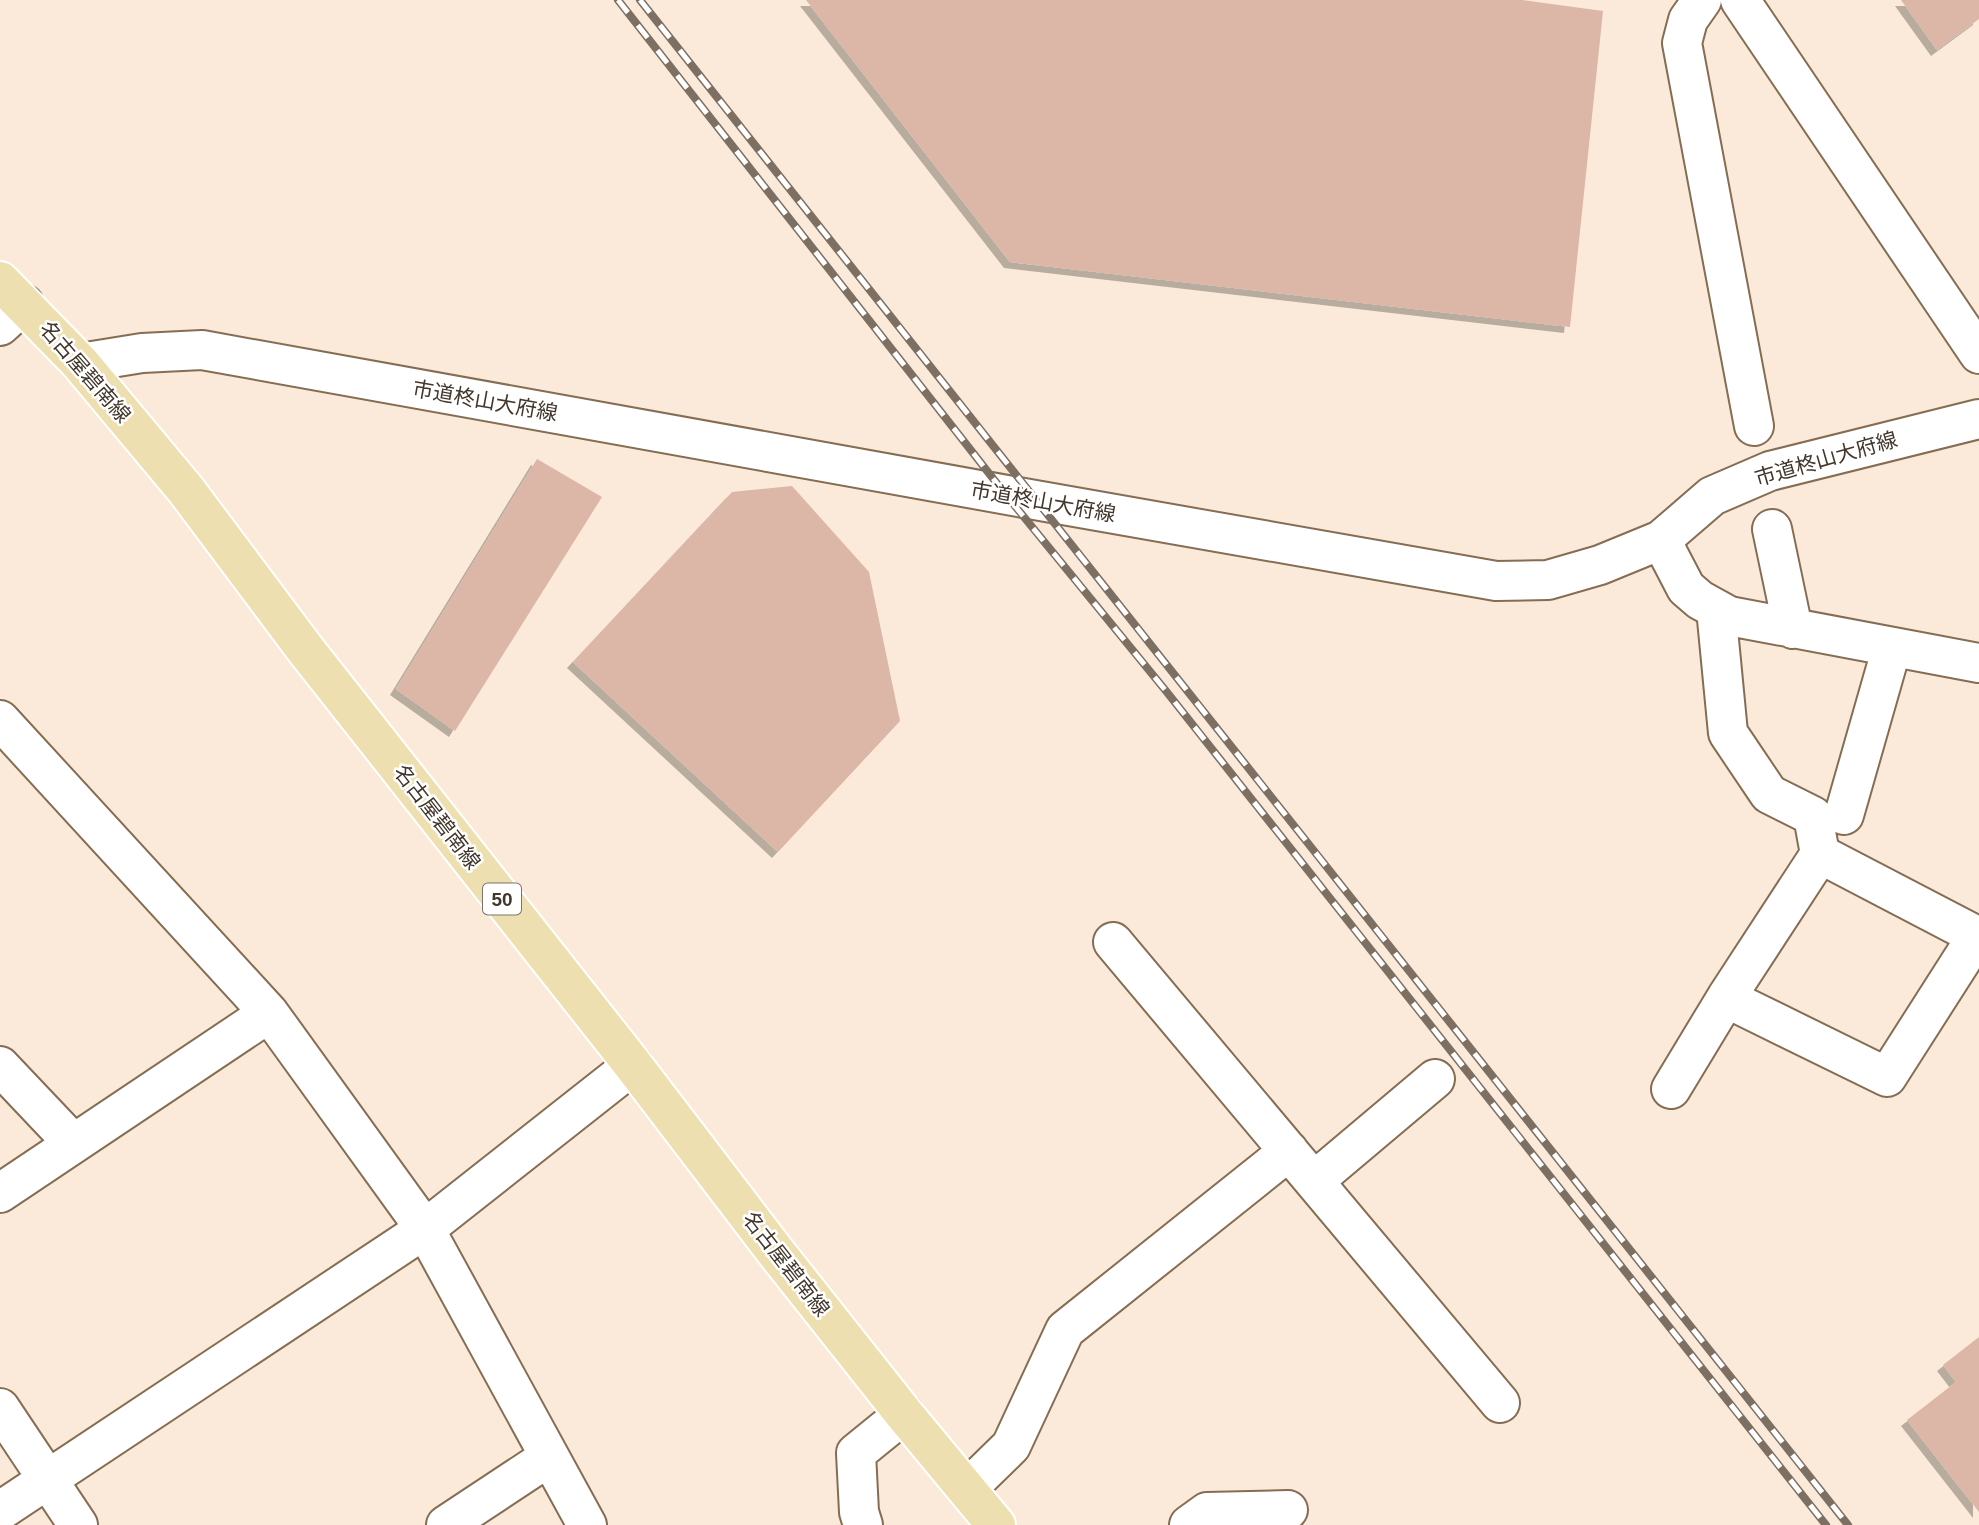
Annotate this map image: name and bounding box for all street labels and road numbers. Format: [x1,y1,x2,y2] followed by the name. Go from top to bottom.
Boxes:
[35,317,135,427] street label: 名古屋碧南線
[411,376,559,425] street label: 市道柊山大府線
[1752,427,1900,490] street label: 市道柊山大府線
[969,477,1117,526] street label: 市道柊山大府線
[390,760,485,873] street label: 名古屋碧南線
[483,884,521,914] road number: 50
[739,1207,834,1320] street label: 名古屋碧南線

